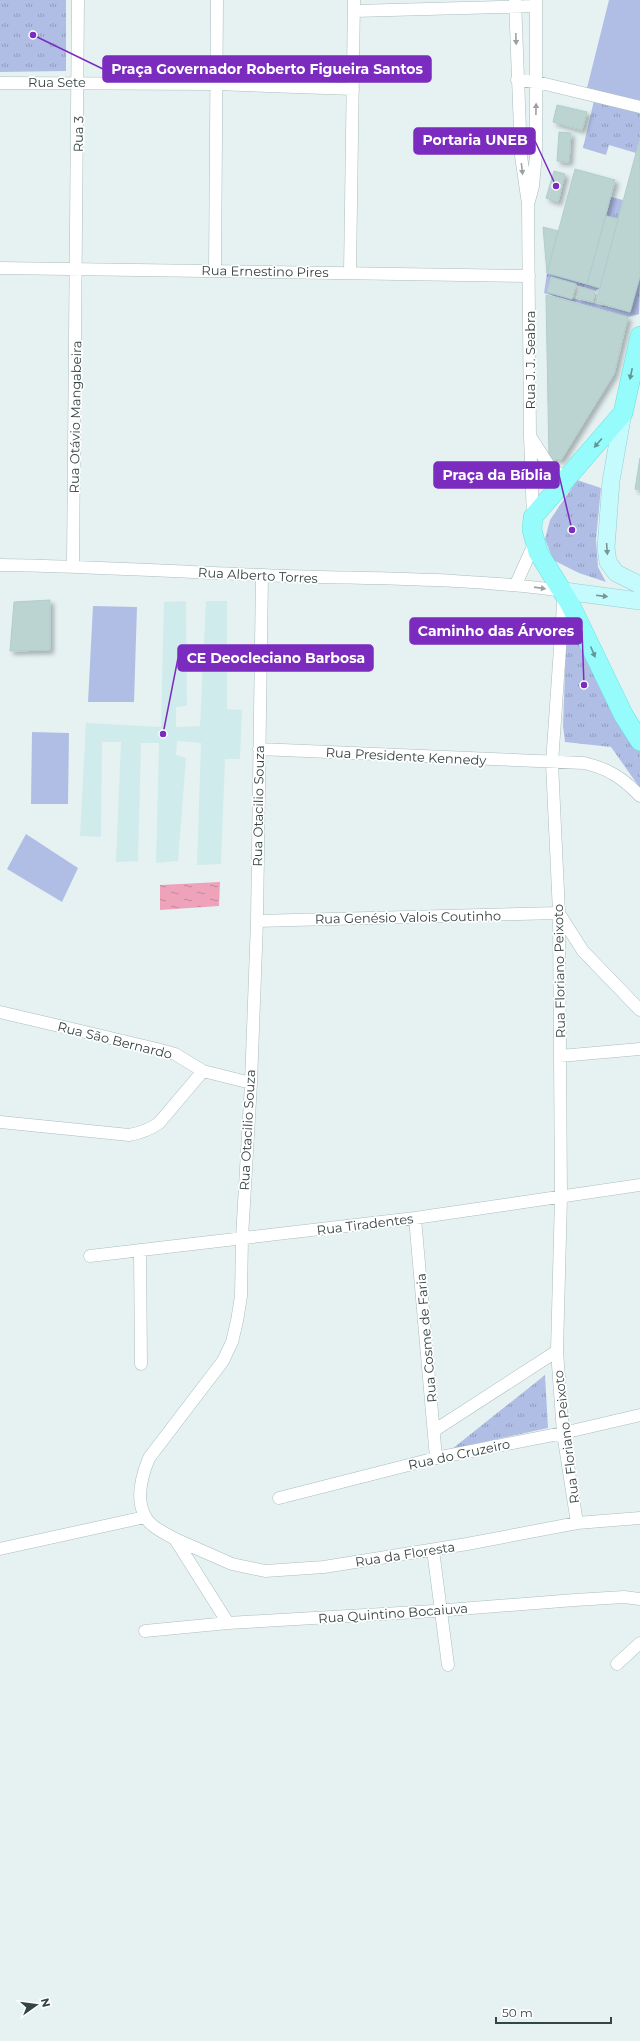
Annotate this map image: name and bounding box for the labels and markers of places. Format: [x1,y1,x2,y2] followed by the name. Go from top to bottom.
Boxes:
[103,56,431,82] callout: Praça Governador Roberto Figueira Santos
[414,128,535,154] callout: Portaria UNEB
[434,462,559,488] callout: Praça da Bíblia
[410,618,582,644] callout: Caminho das Árvores
[178,645,373,671] callout: CE Deocleciano Barbosa

